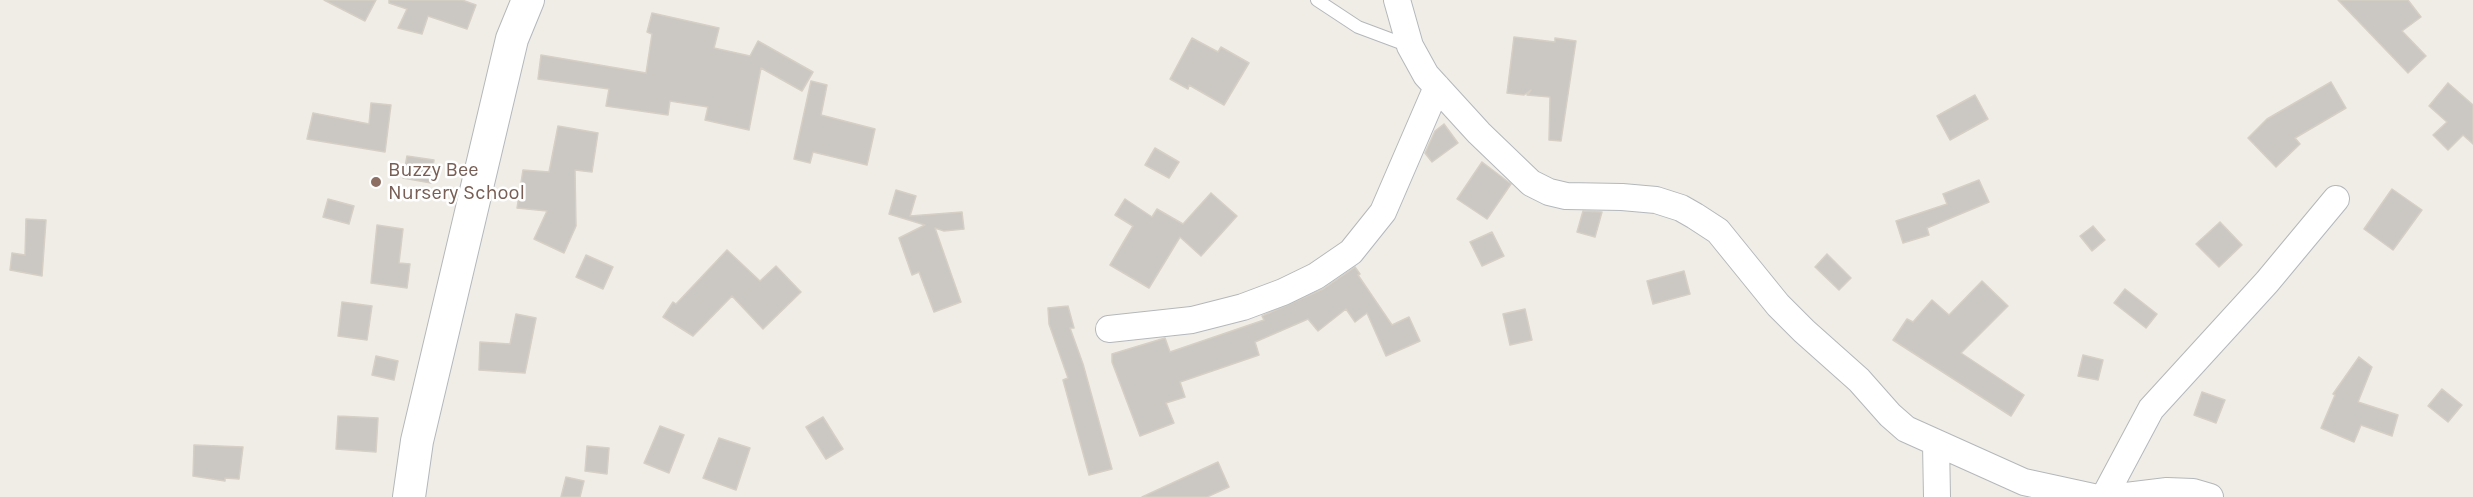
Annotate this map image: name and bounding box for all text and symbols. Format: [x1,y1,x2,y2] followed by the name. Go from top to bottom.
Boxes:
[388,158,525,205] place label: Buzzy Bee Nursery School
[369,175,383,189] marker: Buzzy Bee Nursery School

